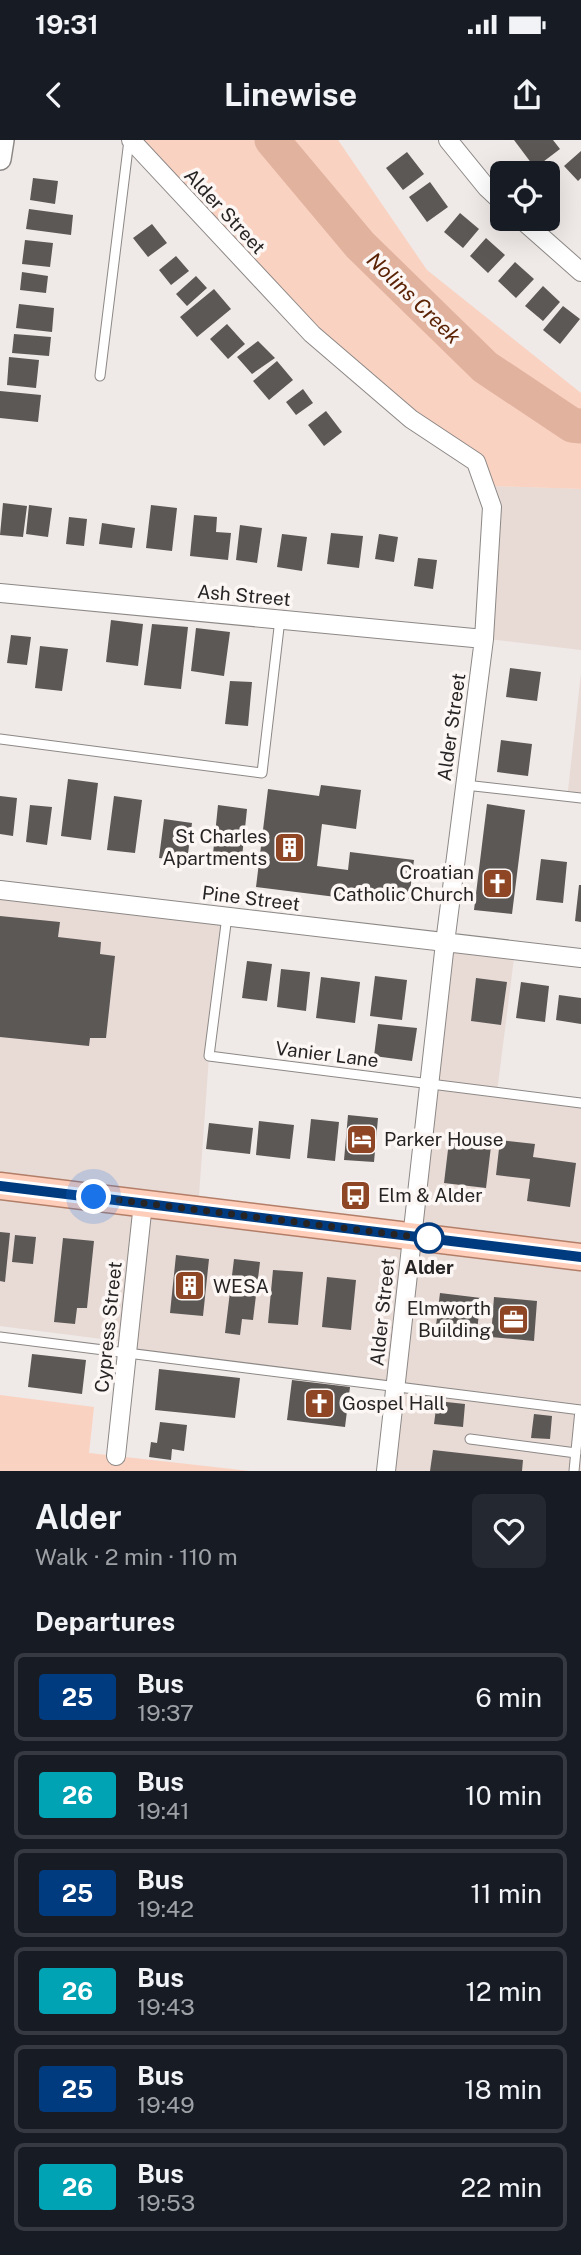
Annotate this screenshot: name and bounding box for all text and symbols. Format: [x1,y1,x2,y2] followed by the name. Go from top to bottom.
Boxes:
[35,9,99,40] text: 19:31
[35,76,73,114] icon: back
[224,76,357,113] text: Linewise
[508,76,546,114] icon: share
[490,161,560,231] map controls
[490,161,560,231] button: locate
[180,164,270,258] street label: Alder Street
[362,247,467,349] water label: Nolins Creek
[196,580,292,610] street label: Ash Street
[433,672,469,782] street label: Alder Street
[163,825,267,869] place label: St Charles Apartments
[273,830,307,864] building icon: St Charles Apartments
[333,861,474,905] place label: Croatian Catholic Church
[480,866,514,900] church icon: Croatian Catholic Church
[201,881,301,915] street label: Pine Street
[274,1037,380,1071] street label: Vanier Lane
[344,1122,378,1156] hotel icon: Parker House
[384,1128,503,1150] place label: Parker House
[338,1178,372,1212] bus stop icon: Elm & Alder
[76,1179,111,1214] your location
[378,1184,483,1206] place label: Elm & Alder
[414,1223,444,1253] marker: Alder
[404,1256,454,1278] place label: Alder
[365,1257,399,1367] street label: Alder Street
[90,1260,126,1394] street label: Cypress Street
[173,1269,207,1303] building icon: WESA
[213,1275,269,1297] place label: WESA
[407,1297,491,1341] place label: Elmworth Building
[497,1302,531,1336] office icon: Elmworth Building
[302,1386,336,1420] church icon: Gospel Hall
[342,1392,445,1414] place label: Gospel Hall
[472,1494,546,1568] button: heart
[35,1498,122,1536] text: Alder
[35,1543,238,1570] text: Walk · 2 min · 110 m
[35,1606,175,1637] text: Departures
[137,1668,184,1699] text: Bus
[475,1682,542,1713] text: 6 min
[62,1683,93,1711] text: 25
[137,1699,194,1726] text: 19:37
[137,1766,184,1797] text: Bus
[465,1780,542,1811] text: 10 min
[62,1781,93,1809] text: 26
[137,1797,190,1824] text: 19:41
[137,1864,184,1895] text: Bus
[470,1878,542,1909] text: 11 min
[62,1879,93,1907] text: 25
[137,1895,194,1922] text: 19:42
[137,1962,184,1993] text: Bus
[466,1976,542,2007] text: 12 min
[62,1977,93,2005] text: 26
[137,1993,195,2020] text: 19:43
[137,2060,184,2091] text: Bus
[464,2074,542,2105] text: 18 min
[62,2075,93,2103] text: 25
[137,2091,195,2118] text: 19:49
[137,2158,184,2189] text: Bus
[461,2172,542,2203] text: 22 min
[62,2173,93,2201] text: 26
[137,2189,195,2216] text: 19:53

